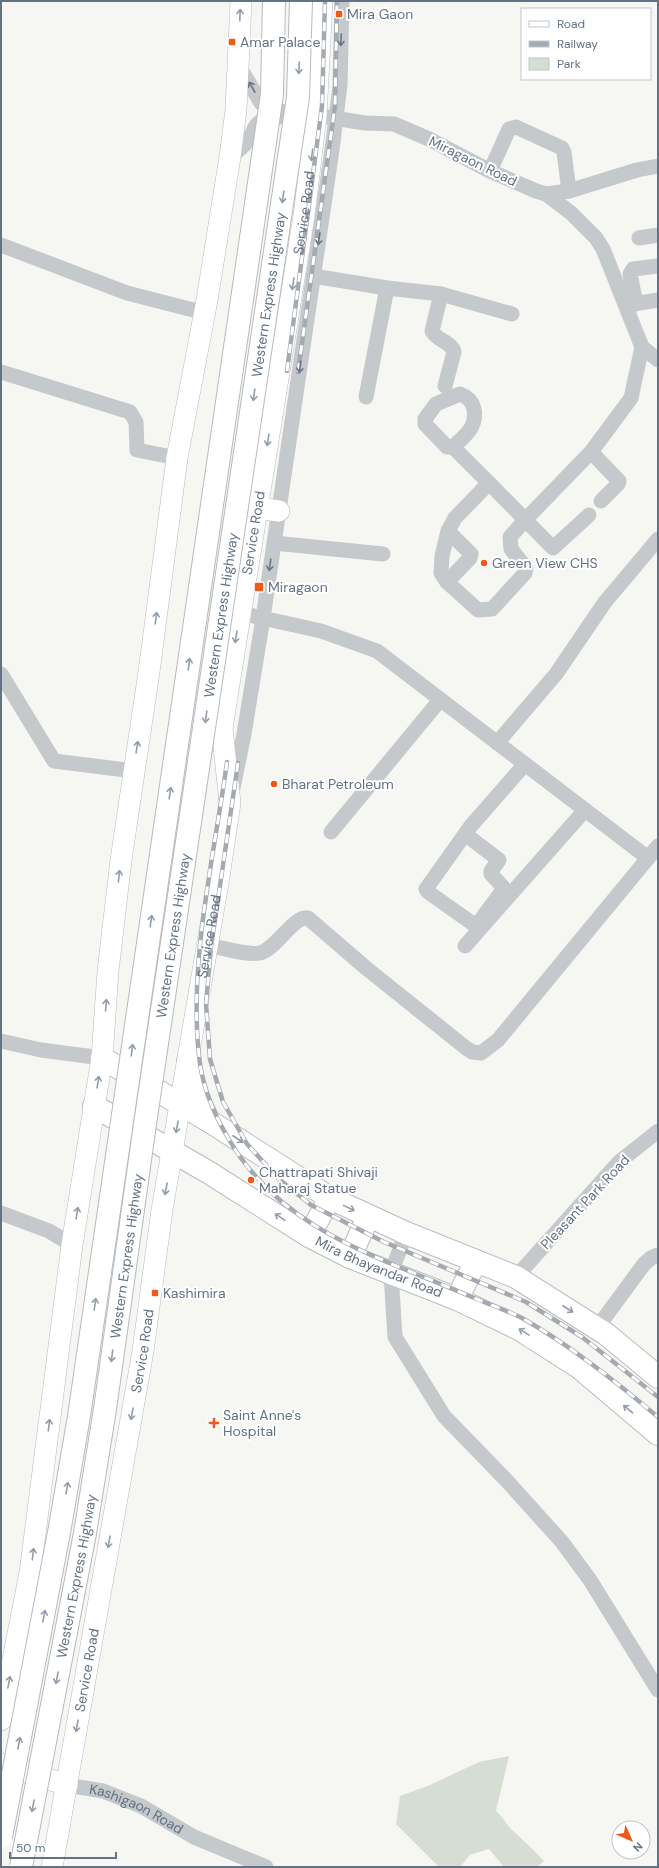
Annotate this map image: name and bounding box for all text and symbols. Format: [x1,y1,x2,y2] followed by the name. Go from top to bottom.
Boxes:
[347,5,413,23] place label: Mira Gaon
[521,8,651,80] legend
[236,9,244,22] one-way arrow
[334,9,344,19] marker: Mira Gaon
[557,16,585,32] text: Road
[240,33,320,51] place label: Amar Palace
[337,33,345,46] one-way arrow
[557,36,598,52] text: Railway
[227,37,237,47] marker: Amar Palace
[557,56,581,72] text: Park
[295,61,303,74] one-way arrow
[248,81,255,93] one-way arrow
[426,132,520,190] street label: Miragaon Road
[308,148,315,161] one-way arrow
[289,170,318,256] street label: Service Road
[279,190,287,203] one-way arrow
[247,211,290,378] street label: Western Express Highway
[315,232,323,245] one-way arrow
[288,277,296,290] one-way arrow
[296,360,304,373] one-way arrow
[250,388,258,401] one-way arrow
[264,433,272,446] one-way arrow
[238,490,269,576] street label: Service Road
[200,531,242,699] street label: Western Express Highway
[492,554,598,572] place label: Green View CHS
[266,558,274,571] one-way arrow
[479,558,489,568] marker: Green View CHS
[268,578,328,596] place label: Miragaon
[253,581,265,593] marker: Miragaon
[152,612,160,625] one-way arrow
[232,630,240,643] one-way arrow
[185,658,193,671] one-way arrow
[202,710,210,723] one-way arrow
[133,741,141,754] one-way arrow
[282,775,394,793] place label: Bharat Petroleum
[269,779,279,789] marker: Bharat Petroleum
[166,787,174,800] one-way arrow
[152,852,194,1019] street label: Western Express Highway
[115,870,123,883] one-way arrow
[193,893,225,979] street label: Service Road
[147,915,155,928] one-way arrow
[102,999,109,1012] one-way arrow
[128,1044,136,1057] one-way arrow
[94,1076,102,1089] one-way arrow
[173,1120,181,1133] one-way arrow
[233,1135,244,1143] one-way arrow
[537,1151,633,1253] street label: Pleasant Park Road
[259,1163,378,1197] place label: Chattrapati Shivaji Maharaj Statue
[106,1172,147,1340] street label: Western Express Highway
[246,1175,256,1185] marker: Chattrapati Shivaji Maharaj Statue
[162,1182,170,1195] one-way arrow
[342,1205,354,1212] one-way arrow
[73,1207,81,1220] one-way arrow
[274,1212,286,1220] one-way arrow
[312,1232,445,1302] street label: Mira Bhayandar Road
[163,1284,226,1302] place label: Kashimira
[150,1288,160,1298] marker: Kashimira
[91,1298,99,1311] one-way arrow
[562,1305,573,1313] one-way arrow
[127,1308,158,1394] street label: Service Road
[518,1328,529,1336] one-way arrow
[108,1350,116,1363] one-way arrow
[623,1404,634,1413] one-way arrow
[223,1406,301,1440] place label: Saint Anne's Hospital
[127,1407,135,1420] one-way arrow
[208,1417,220,1429] marker: Saint Anne's Hospital
[45,1419,53,1432] one-way arrow
[63,1482,71,1495] one-way arrow
[52,1493,100,1660] street label: Western Express Highway
[105,1535,113,1548] one-way arrow
[29,1548,37,1561] one-way arrow
[40,1610,48,1623] one-way arrow
[71,1627,103,1713] street label: Service Road
[53,1671,61,1684] one-way arrow
[6,1676,14,1689] one-way arrow
[73,1719,81,1732] one-way arrow
[15,1737,23,1750] one-way arrow
[88,1780,187,1838] street label: Kashigaon Road
[29,1799,37,1812] one-way arrow
[611,1820,651,1860] north arrow
[10,1834,116,1860] scale bar
[630,1839,646,1855] text: N
[16,1840,45,1856] text: 50 m

